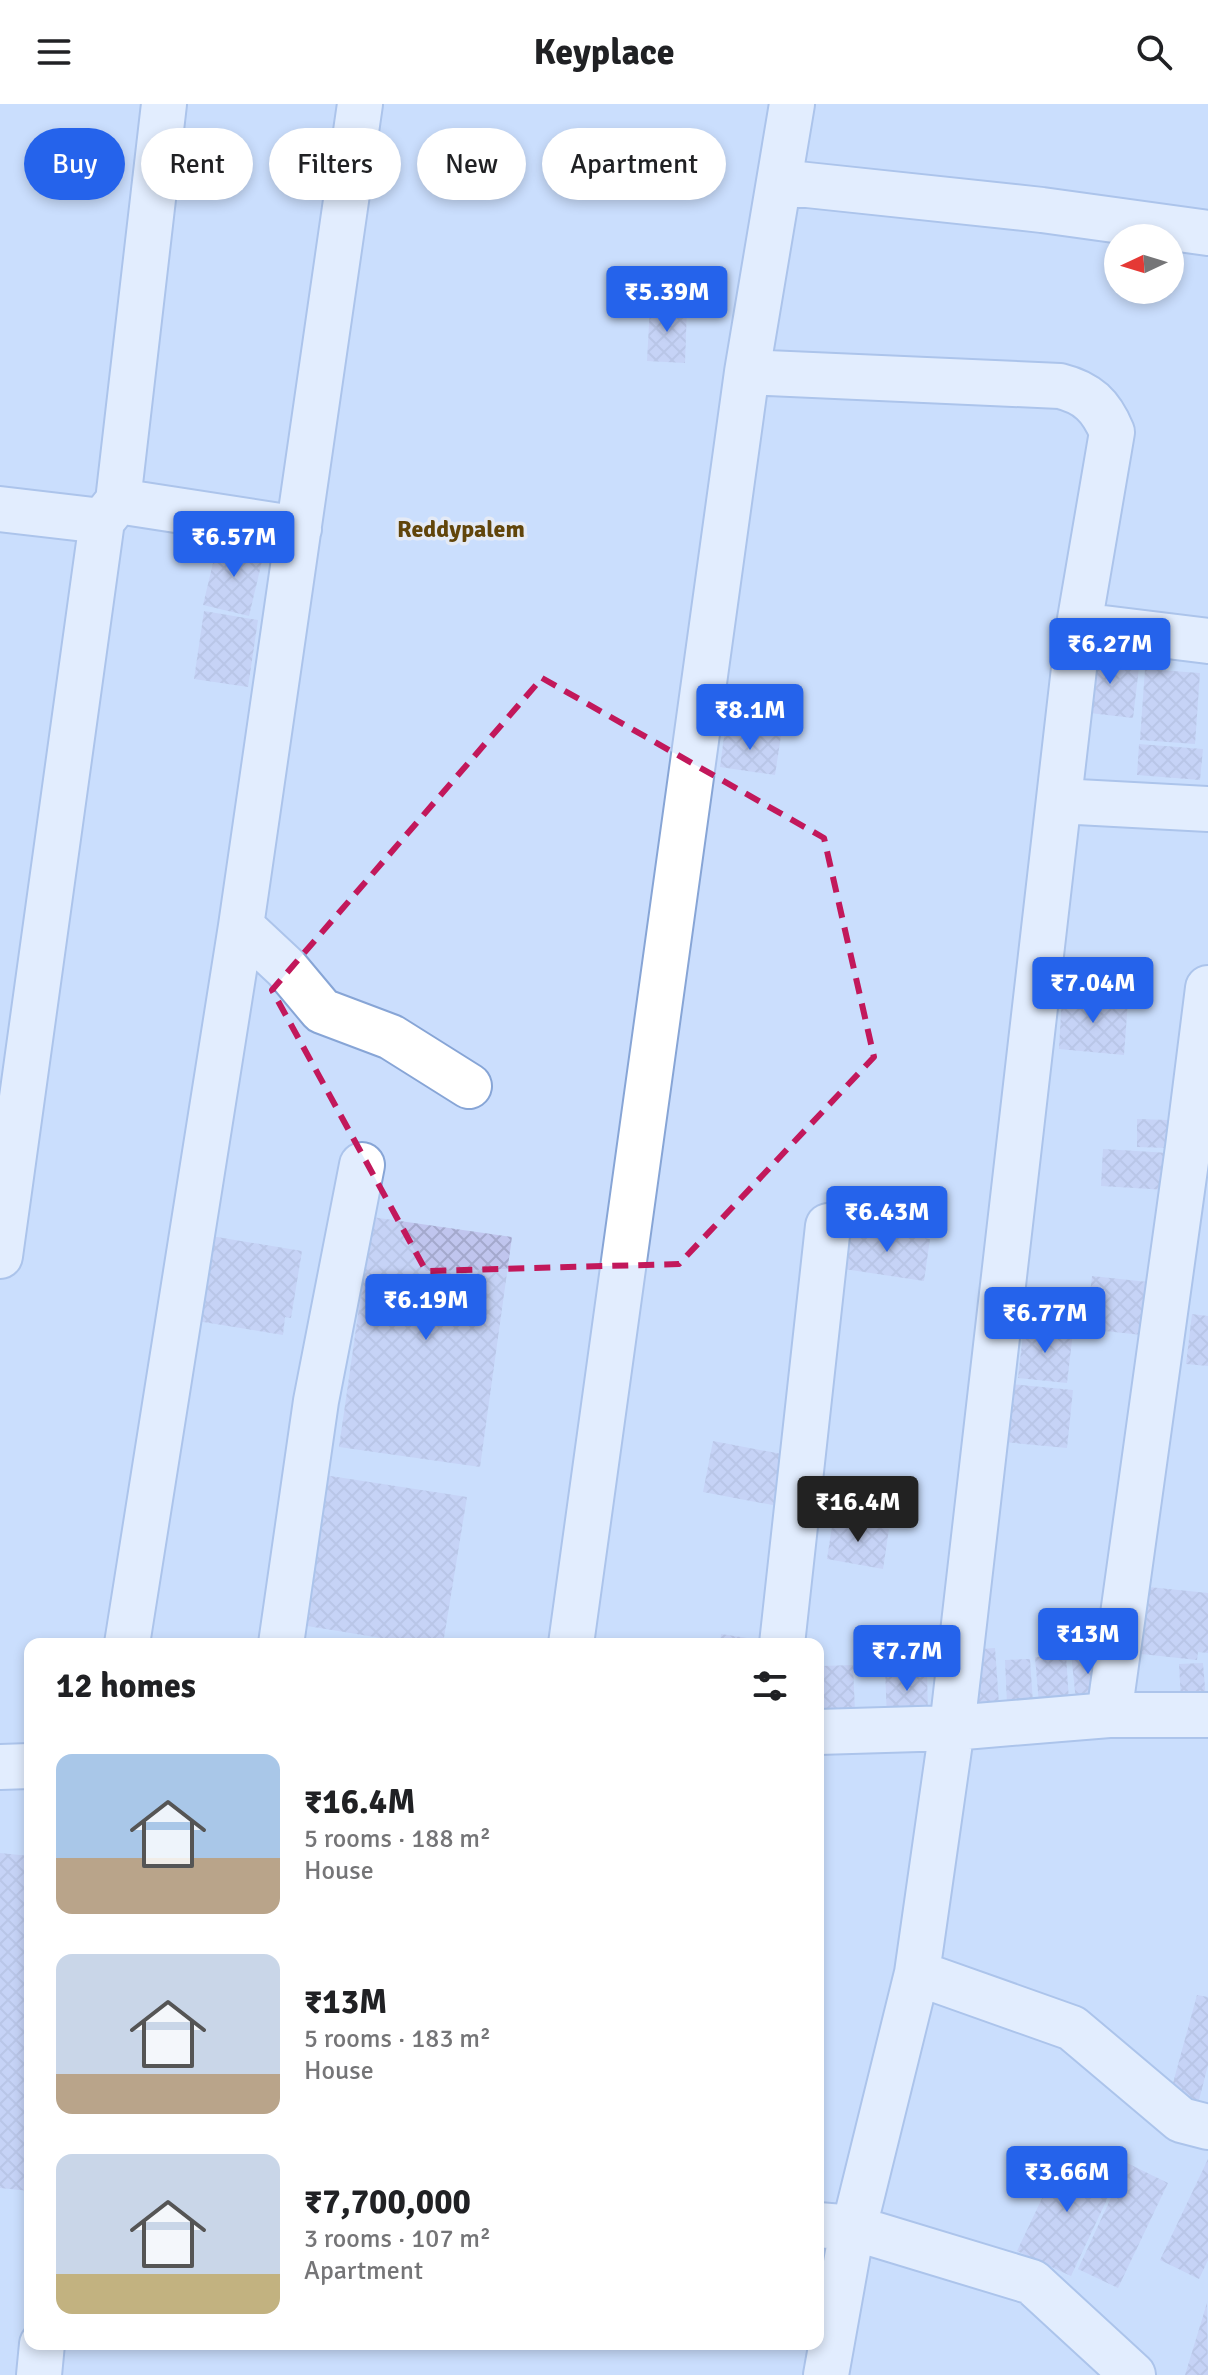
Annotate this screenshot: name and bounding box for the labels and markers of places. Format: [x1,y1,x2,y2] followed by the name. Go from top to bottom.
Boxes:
[602,266,732,334] pin: ₹5.39M
[169,511,299,579] pin: ₹6.57M
[1045,618,1175,686] pin: ₹6.27M
[694,684,806,752] pin: ₹8.1M
[1028,957,1158,1025] pin: ₹7.04M
[822,1186,952,1254] pin: ₹6.43M
[361,1274,491,1342] pin: ₹6.19M
[980,1287,1110,1355] pin: ₹6.77M
[793,1476,923,1544] pin: ₹16.4M
[1041,1608,1135,1676] pin: ₹13M
[851,1625,963,1693] pin: ₹7.7M
[1002,2146,1132,2214] pin: ₹3.66M

